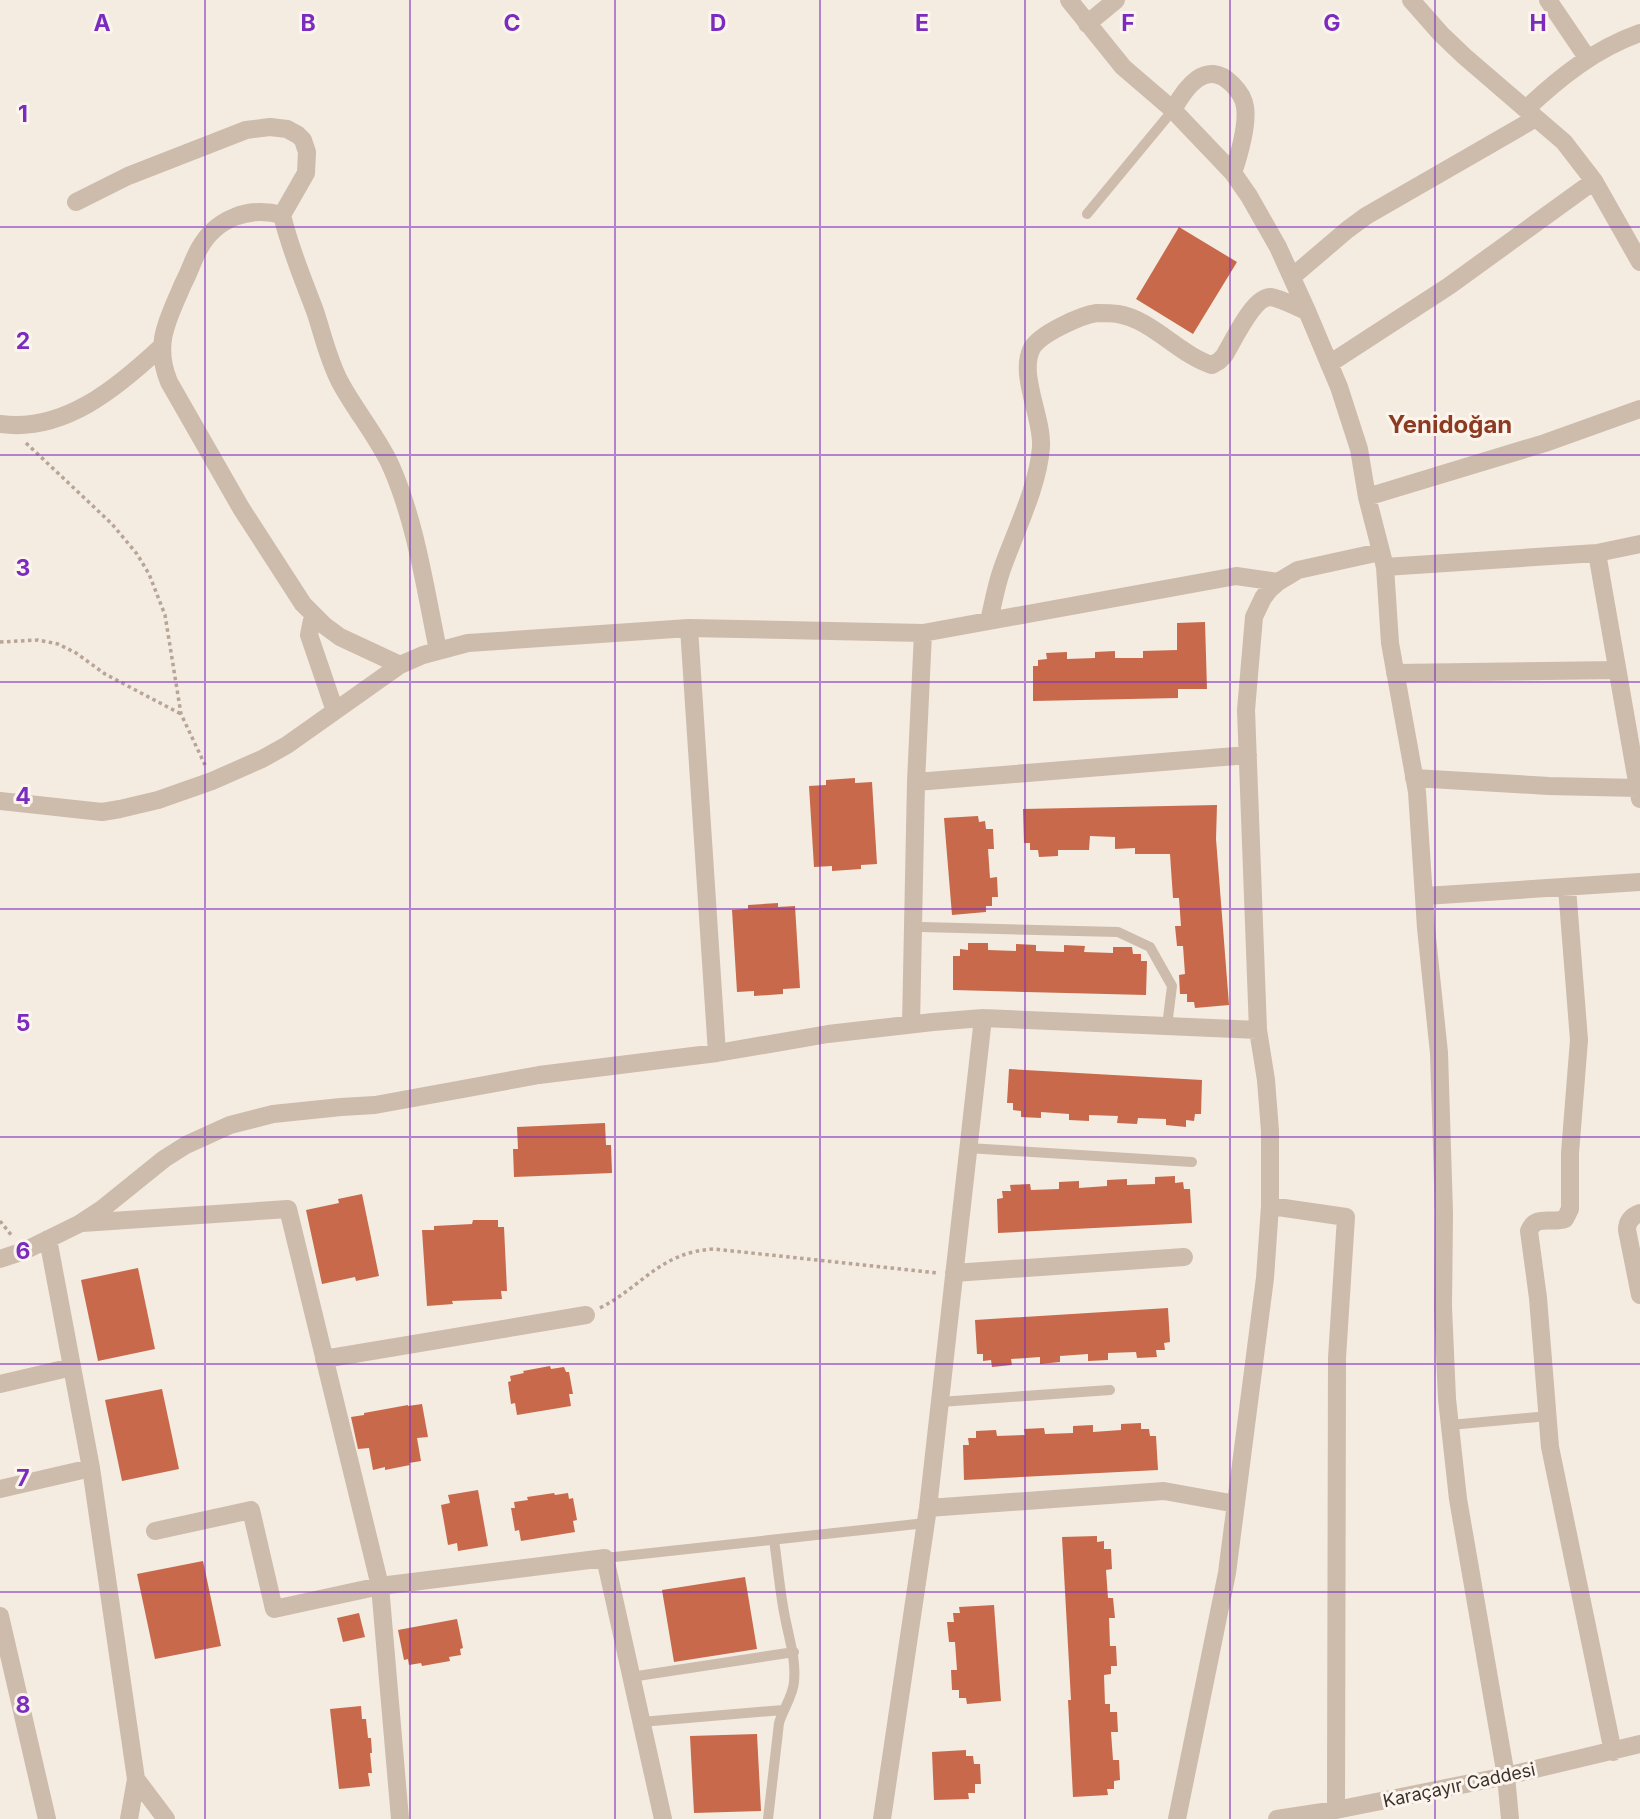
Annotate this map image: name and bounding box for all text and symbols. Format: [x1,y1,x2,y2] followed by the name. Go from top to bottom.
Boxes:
[93,9,111,37] text: A
[300,9,316,37] text: B
[503,9,521,37] text: C
[710,9,726,37] text: D
[915,9,929,37] text: E
[1121,9,1135,37] text: F
[1323,9,1341,37] text: G
[1529,9,1547,37] text: H
[18,100,28,128] text: 1
[16,327,30,355] text: 2
[1388,410,1512,439] district label: Yenidoğan
[16,554,30,582] text: 3
[15,782,31,810] text: 4
[16,1009,30,1037] text: 5
[16,1237,30,1265] text: 6
[16,1464,30,1492] text: 7
[16,1691,30,1719] text: 8
[1381,1759,1537,1811] street label: Karaçayır Caddesi

